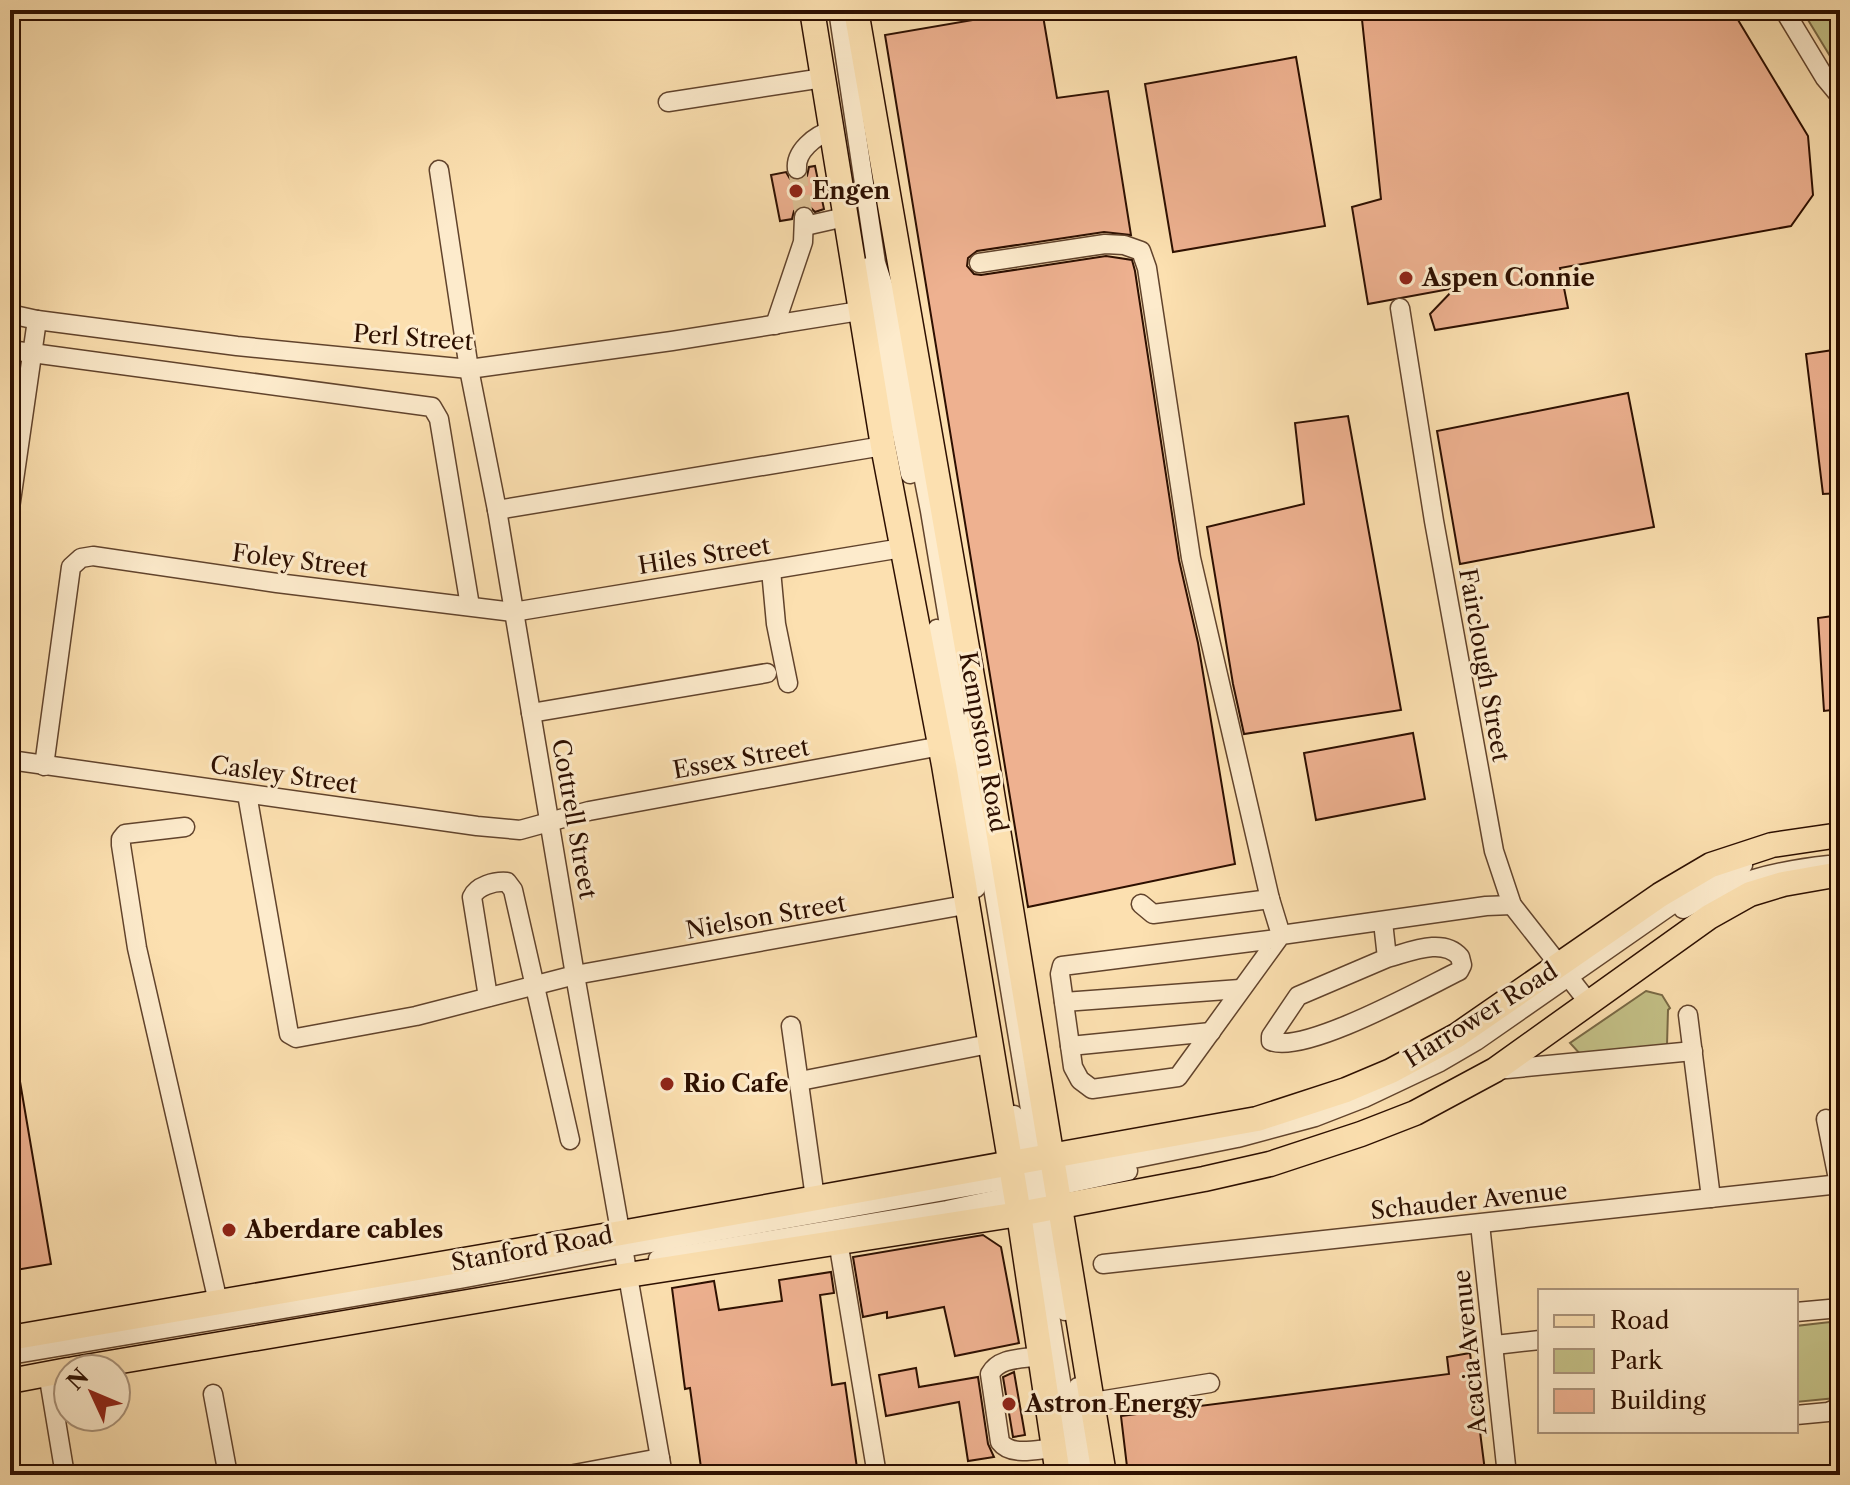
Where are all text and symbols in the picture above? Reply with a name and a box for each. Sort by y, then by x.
place label: Engen [812,176,891,205]
marker: Engen [787,182,805,200]
place label: Aspen Connie [1421,263,1595,292]
marker: Aspen Connie [1397,269,1415,287]
street label: Perl Street [352,319,475,356]
street label: Hiles Street [636,531,773,580]
street label: Foley Street [231,538,370,583]
street label: Fairclough Street [1453,566,1516,764]
street label: Kempston Road [953,649,1014,835]
street label: Essex Street [670,732,812,785]
street label: Cottrell Street [546,737,603,902]
street label: Casley Street [208,750,360,799]
street label: Nielson Street [684,888,849,945]
street label: Harrower Road [1399,956,1563,1073]
place label: Rio Cafe [683,1069,789,1098]
marker: Rio Cafe [658,1075,676,1093]
street label: Schauder Avenue [1369,1176,1569,1225]
place label: Aberdare cables [244,1215,443,1244]
street label: Stanford Road [449,1220,615,1277]
marker: Aberdare cables [220,1221,238,1239]
street label: Acacia Avenue [1446,1268,1493,1437]
legend [1538,1289,1798,1433]
text: Road [1610,1306,1670,1335]
text: Park [1610,1346,1663,1375]
north arrow [52,1353,132,1433]
text: N [62,1363,94,1396]
text: Building [1610,1386,1706,1415]
place label: Astron Energy [1024,1389,1203,1418]
marker: Astron Energy [1000,1395,1018,1413]

